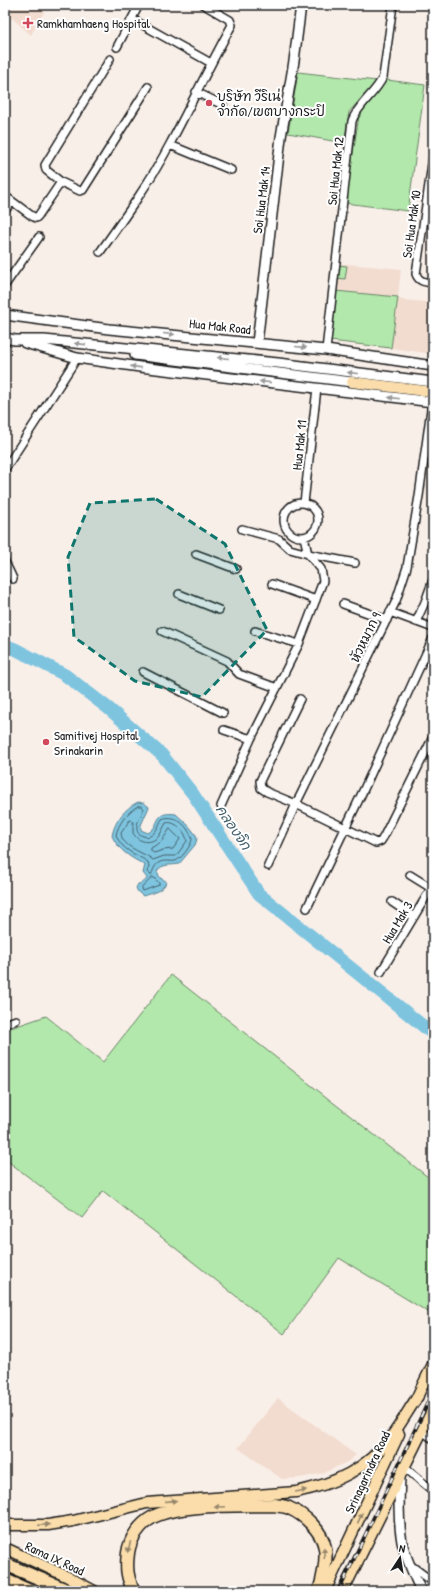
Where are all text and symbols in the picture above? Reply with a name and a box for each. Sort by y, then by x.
place label: Ramkhamhaeng Hospital [37,14,150,32]
marker: Ramkhamhaeng Hospital [22,17,34,29]
place label: บริษัท วีริเน่ จำกัด/เขตบางกระปิ [217,87,325,120]
marker: บริษัท วีริเน่ จำกัด/เขตบางกระปิ [204,98,214,108]
street label: Soi Hua Mak 12 [322,136,348,206]
street label: Soi Hua Mak 14 [248,165,274,234]
street label: Soi Hua Mak 10 [397,189,425,259]
street label: Hua Mak Road [188,314,252,338]
one-way arrow [163,331,175,338]
one-way arrow [74,341,86,348]
one-way arrow [295,344,307,351]
one-way arrow [217,355,229,362]
one-way arrow [130,363,142,370]
one-way arrow [347,369,359,376]
one-way arrow [259,379,271,385]
one-way arrow [388,395,400,401]
street label: Hua Mak 11 [287,419,311,471]
street label: หัวหมาก 9 [345,609,385,665]
place label: Samitivej Hospital Srinakarin [54,726,139,759]
marker: Samitivej Hospital Srinakarin [41,737,51,747]
water label: คลองจิก [212,801,257,854]
street label: Hua Mak 3 [377,897,417,947]
street label: Srinagarindra Road [340,1428,394,1516]
one-way arrow [295,1488,307,1494]
one-way arrow [165,1497,177,1504]
one-way arrow [213,1504,226,1510]
one-way arrow [357,1512,363,1524]
one-way arrow [38,1522,50,1529]
street label: Rama IX Road [23,1537,87,1579]
north arrow [380,1538,420,1578]
one-way arrow [126,1541,132,1554]
text: N [398,1541,407,1556]
one-way arrow [321,1546,327,1559]

